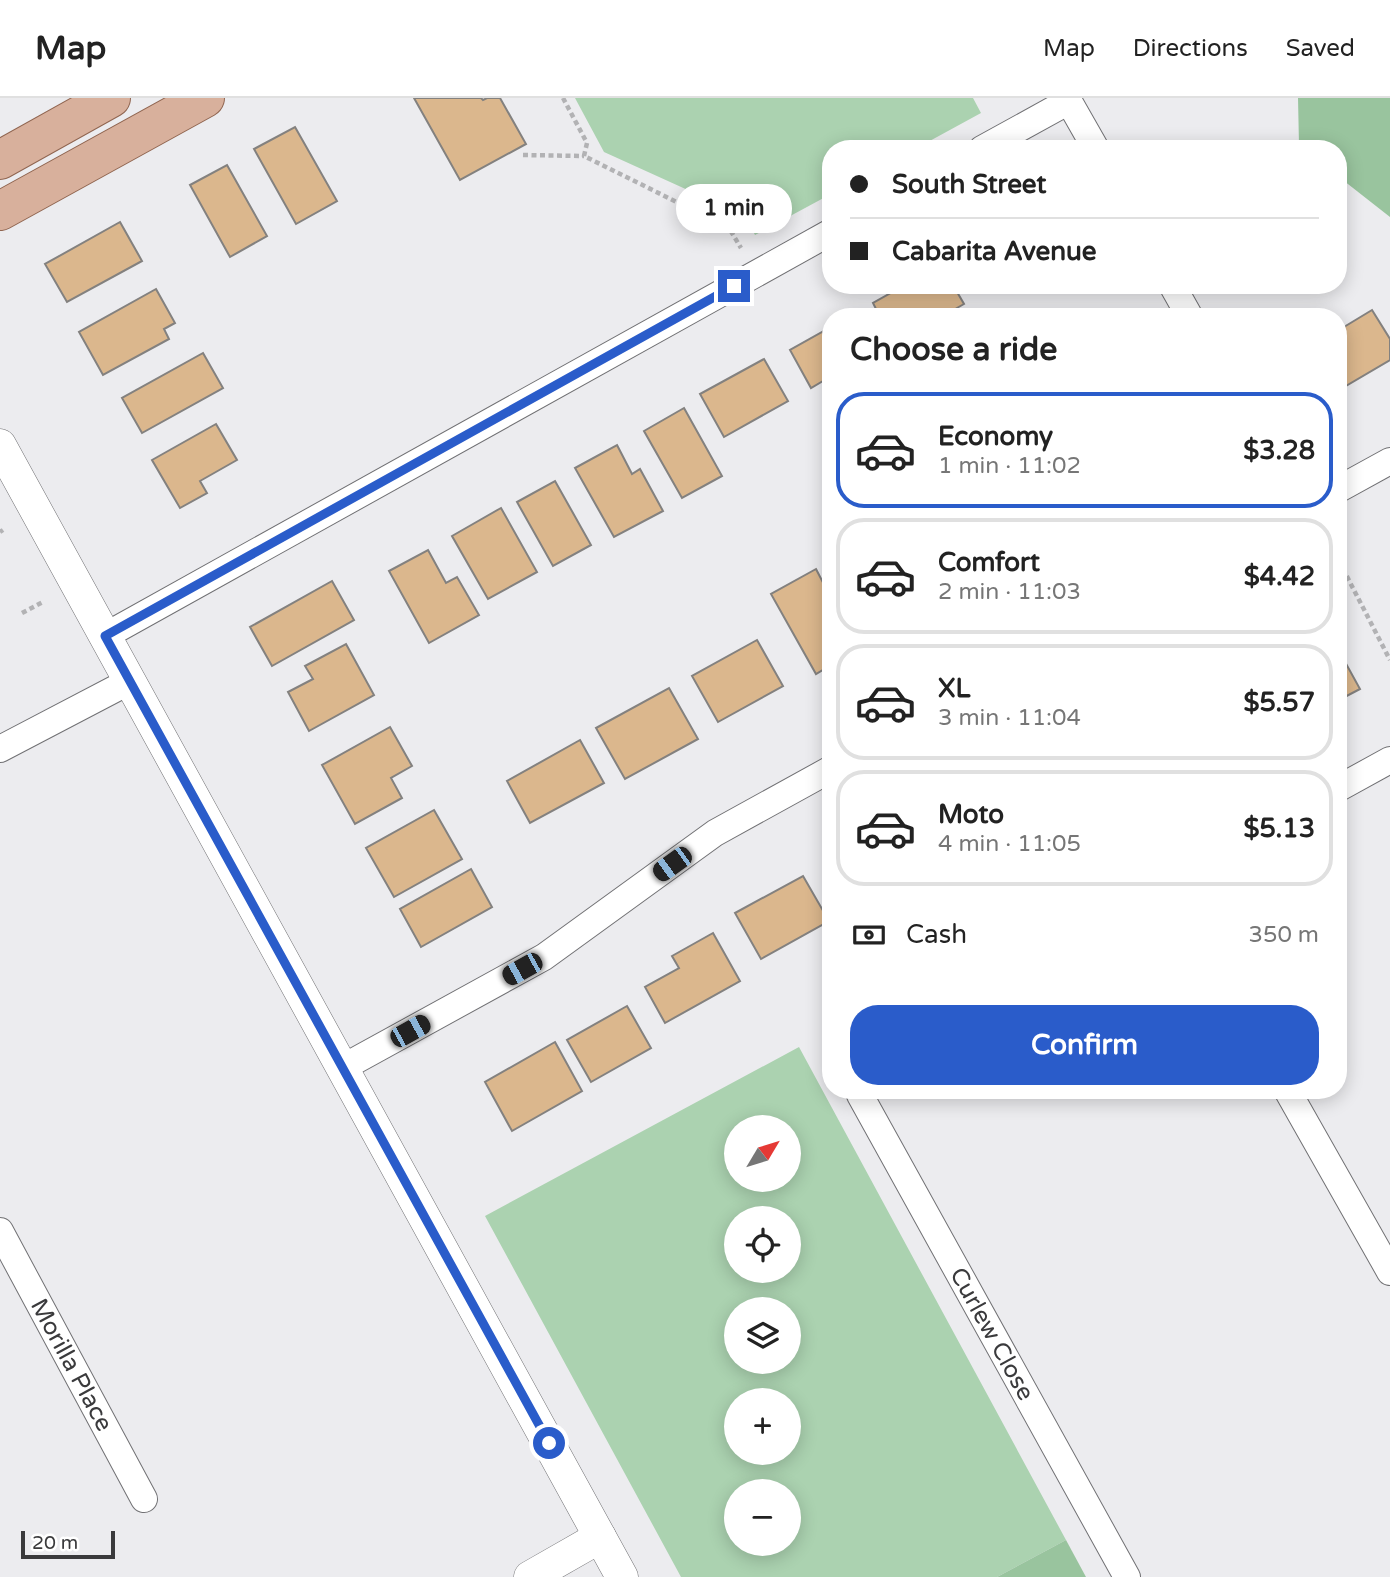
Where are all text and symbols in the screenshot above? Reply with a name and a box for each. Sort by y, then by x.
text: Map [35,29,106,68]
text: Map [1043,34,1095,63]
text: Directions [1133,34,1248,63]
text: Saved [1286,34,1355,63]
text: South Street [892,169,1047,200]
callout: 1 min [676,184,792,234]
text: 1 min [703,194,765,222]
text: Cabarita Avenue [892,236,1097,267]
route end [718,270,750,302]
text: Choose a ride [850,331,1057,369]
icon: car [854,419,917,482]
text: Economy [938,421,1053,452]
text: $3.28 [1243,435,1315,466]
text: 1 min · 11:02 [938,452,1081,480]
icon: car [854,545,917,608]
text: Comfort [938,547,1040,578]
text: $4.42 [1244,561,1315,592]
text: 2 min · 11:03 [938,578,1081,606]
icon: car [854,671,917,734]
text: XL [938,673,970,704]
text: $5.57 [1243,687,1315,718]
text: 3 min · 11:04 [938,704,1081,732]
icon: car [854,797,917,860]
text: Moto [938,799,1004,830]
text: $5.13 [1243,813,1315,844]
text: 4 min · 11:05 [938,830,1081,858]
car [649,843,696,885]
icon: cash [850,916,888,954]
text: Cash [906,919,967,950]
text: 350 m [1249,921,1319,949]
car [499,950,546,988]
button: Confirm [850,1005,1319,1085]
car [387,1012,434,1050]
north arrow [724,1115,802,1192]
map controls [724,1115,801,1556]
button: locate [724,1206,801,1283]
street label: Curlew Close [944,1262,1041,1405]
street label: Morilla Place [25,1294,119,1436]
button: layers [724,1297,801,1374]
button: + [724,1388,801,1465]
route start [533,1427,565,1459]
button: − [724,1479,801,1556]
scale bar [21,1528,116,1560]
text: 20 m [32,1532,78,1554]

